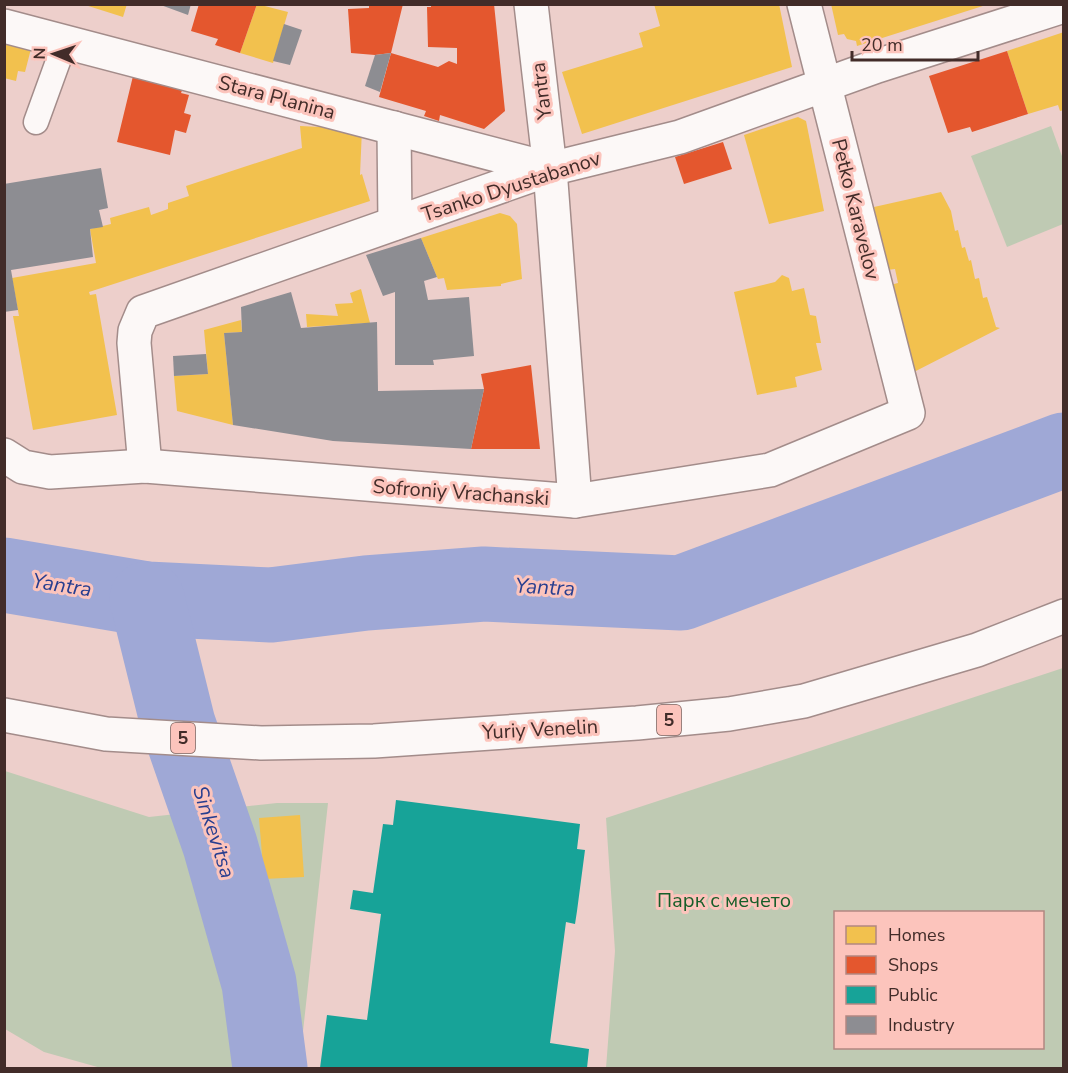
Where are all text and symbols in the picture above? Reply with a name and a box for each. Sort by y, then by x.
north arrow [24,24,84,84]
scale bar [852,24,978,62]
text: 20 m [861,33,903,57]
text: N [29,47,51,60]
street label: Yantra [525,61,558,122]
street label: Stara Planina [216,69,338,126]
street label: Petko Karavelov [825,136,886,283]
street label: Tsanko Dyustabanov [418,145,605,228]
street label: Sofroniy Vrachanski [372,473,550,512]
water label: Yantra [30,566,94,604]
water label: Yantra [514,571,576,603]
road number: 5 [657,705,681,735]
street label: Yuriy Venelin [480,713,599,746]
road number: 5 [171,723,195,753]
water label: Sinkevitsa [186,782,242,882]
park label: Парк с мечето [657,887,791,914]
legend [834,911,1044,1049]
text: Homes [888,923,945,947]
text: Shops [888,953,938,977]
text: Public [888,983,938,1007]
text: Industry [888,1013,955,1037]

